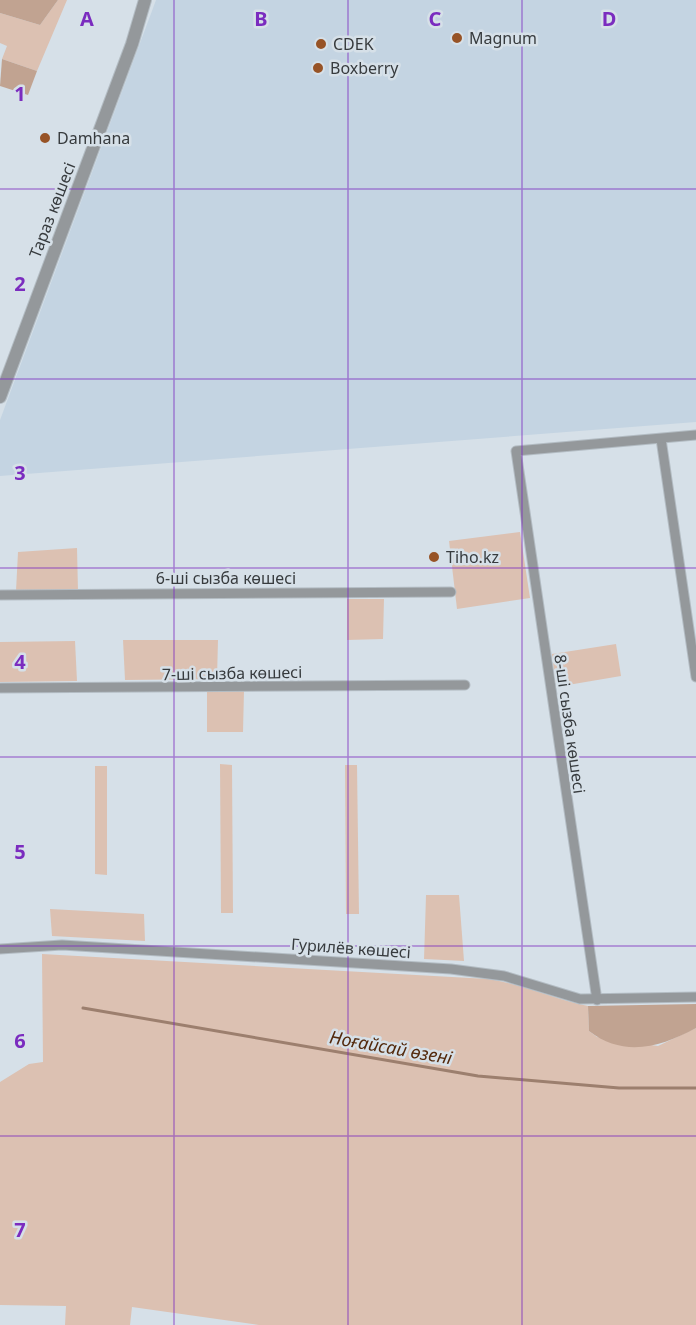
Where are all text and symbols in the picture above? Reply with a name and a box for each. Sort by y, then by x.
text: A [80,5,94,32]
text: B [254,5,268,32]
text: C [429,5,442,32]
text: D [602,5,616,32]
place label: Magnum [469,27,537,49]
marker: Magnum [450,31,464,45]
place label: CDEK [333,33,374,55]
marker: CDEK [314,37,328,51]
place label: Boxberry [330,57,399,79]
marker: Boxberry [311,61,325,75]
text: 1 [14,80,26,107]
place label: Damhana [57,127,130,149]
marker: Damhana [38,131,52,145]
street label: Тараз көшесі [24,159,80,261]
text: 2 [14,270,26,297]
text: 3 [14,459,26,486]
place label: Tiho.kz [446,546,499,568]
marker: Tiho.kz [427,550,441,564]
street label: 6-ші сызба көшесі [156,567,296,589]
text: 4 [14,648,26,675]
street label: 8-ші сызба көшесі [549,653,591,795]
street label: 7-ші сызба көшесі [162,661,302,685]
text: 5 [14,838,26,865]
street label: Гурилёв көшесі [290,933,412,963]
water label: Ноғайсай өзені [328,1024,455,1070]
text: 6 [14,1027,26,1054]
text: 7 [14,1216,26,1243]

